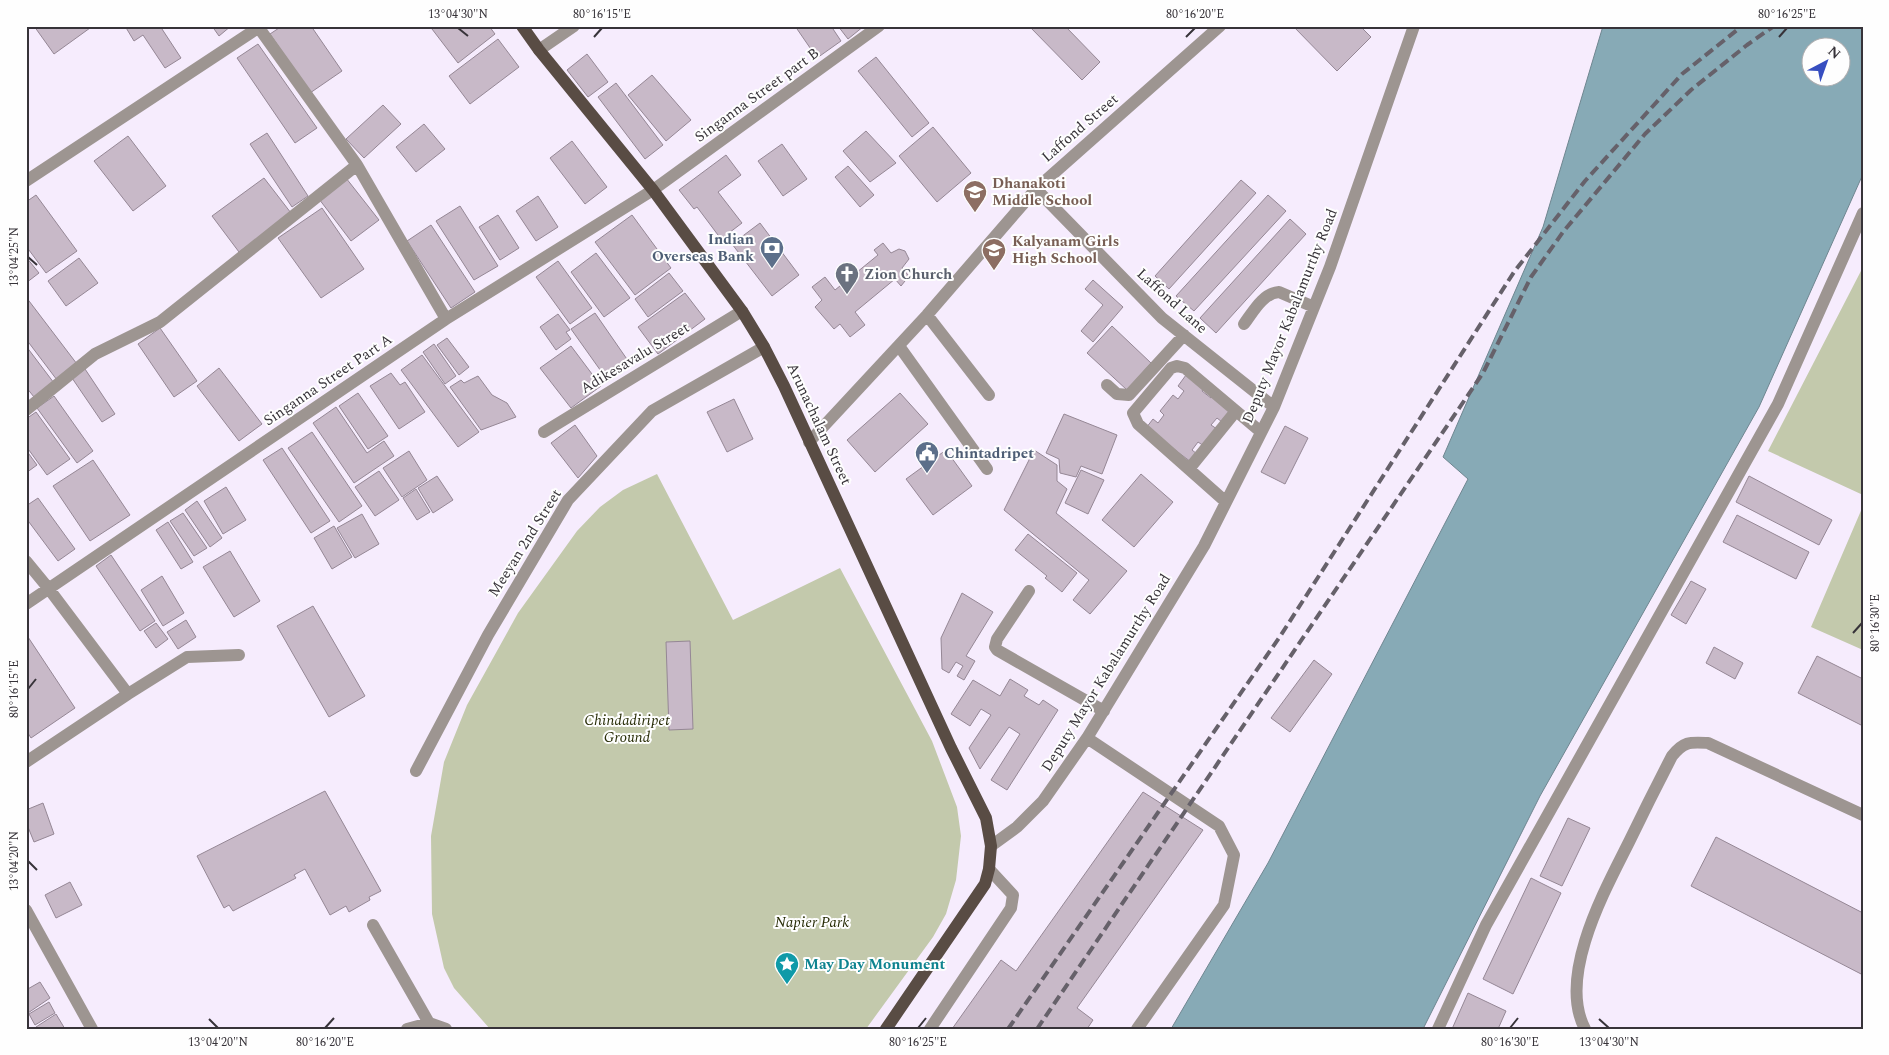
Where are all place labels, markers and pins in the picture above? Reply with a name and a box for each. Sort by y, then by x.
place label: Dhanakoti Middle School [992,172,1092,212]
school or university icon: Dhanakoti Middle School [962,179,988,213]
place label: Indian Overseas Bank [652,228,754,268]
place label: Kalyanam Girls High School [1012,230,1119,270]
bank icon: Indian Overseas Bank [759,235,785,269]
school or university icon: Kalyanam Girls High School [981,237,1007,271]
church icon: Zion Church [834,261,860,295]
place label: Zion Church [864,263,952,286]
public building icon: Chintadripet [914,440,940,474]
place label: Chintadripet [944,442,1034,465]
place icon: May Day Monument [774,951,800,985]
place label: May Day Monument [804,953,946,976]

